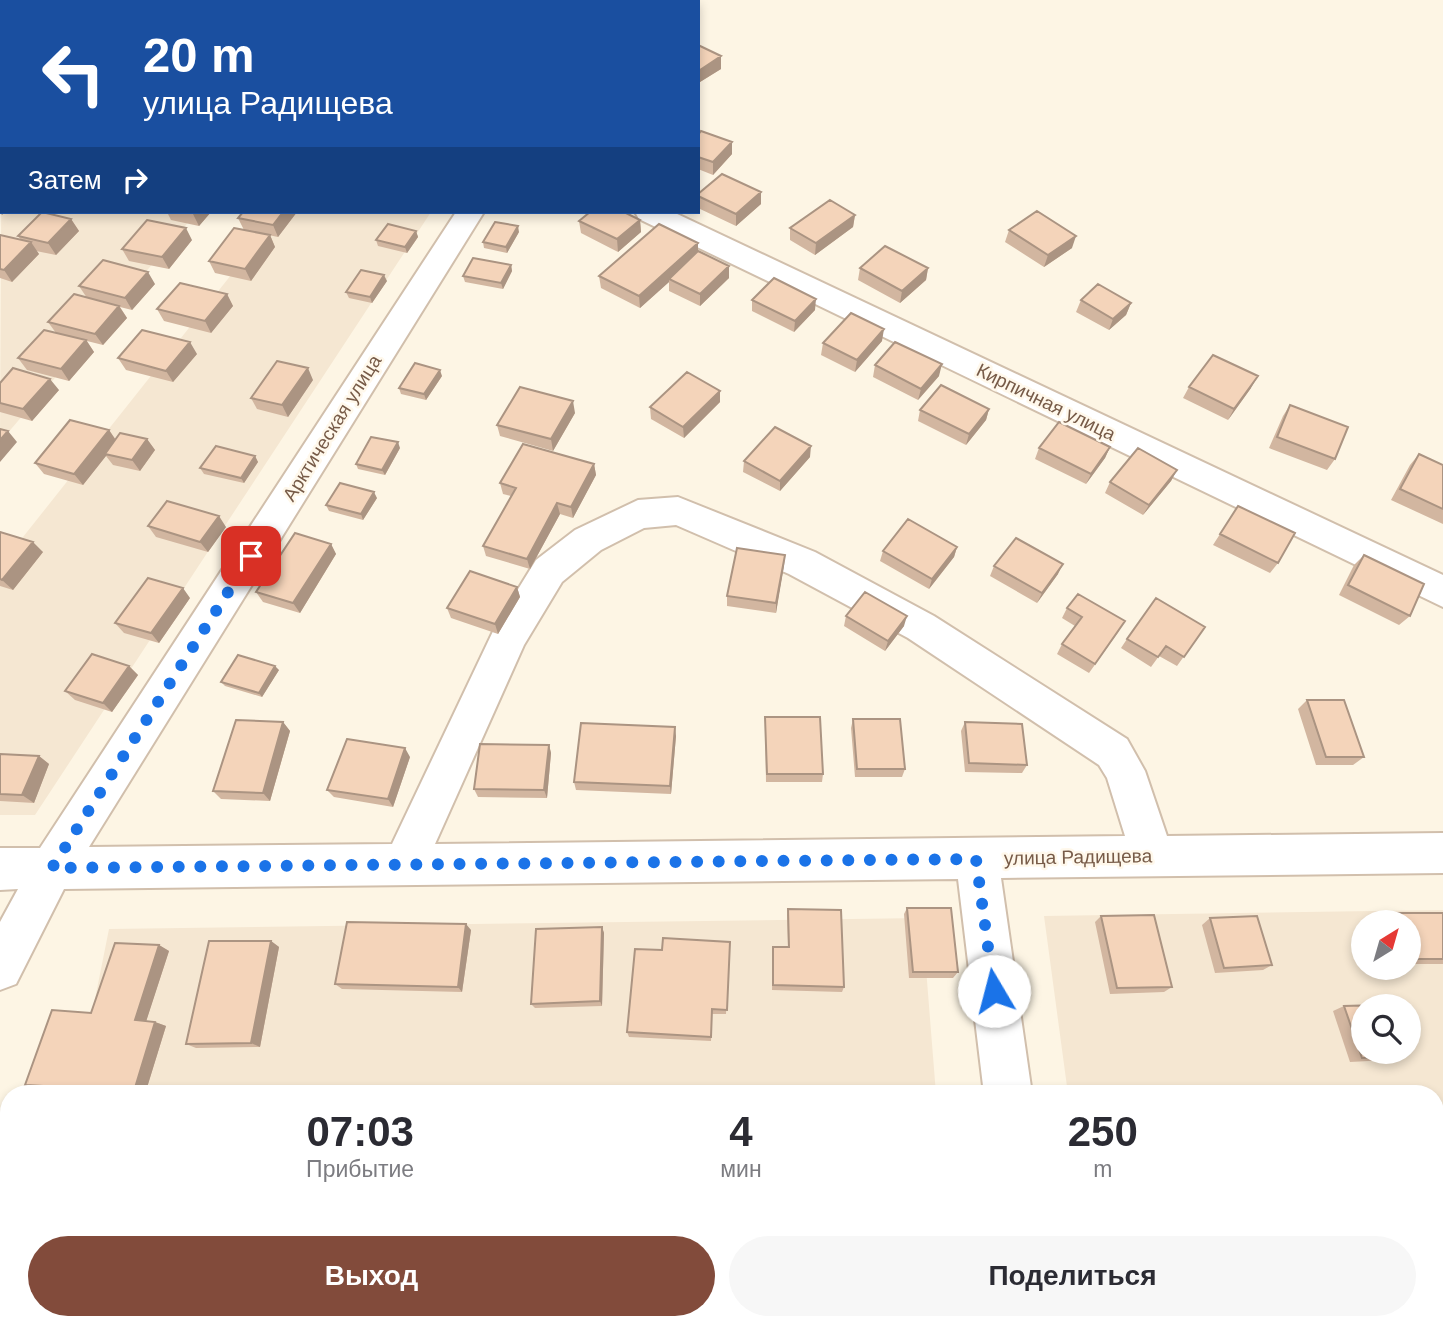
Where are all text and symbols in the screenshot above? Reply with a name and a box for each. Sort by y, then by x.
icon: left [28,28,119,119]
text: 20 m [143,28,255,82]
text: улица Радищева [143,85,393,121]
icon: right [116,161,154,199]
text: Затем [28,165,102,195]
street label: Арктическая улица [279,351,386,505]
street label: Кирпичная улица [973,359,1119,445]
pin [221,526,281,586]
icon: arrive [232,537,270,575]
street label: улица Радищева [1004,845,1153,869]
north arrow [1351,910,1421,980]
map controls [1351,910,1421,1064]
position arrow [957,954,1031,1028]
button: search [1351,994,1421,1064]
text: 07:03 [306,1108,414,1155]
text: 4 [729,1108,753,1155]
text: 250 [1068,1108,1138,1155]
text: Прибытие [306,1156,414,1182]
text: мин [720,1156,762,1182]
text: m [1093,1156,1112,1182]
button: Выход [28,1236,715,1316]
button: Поделиться [729,1236,1416,1316]

